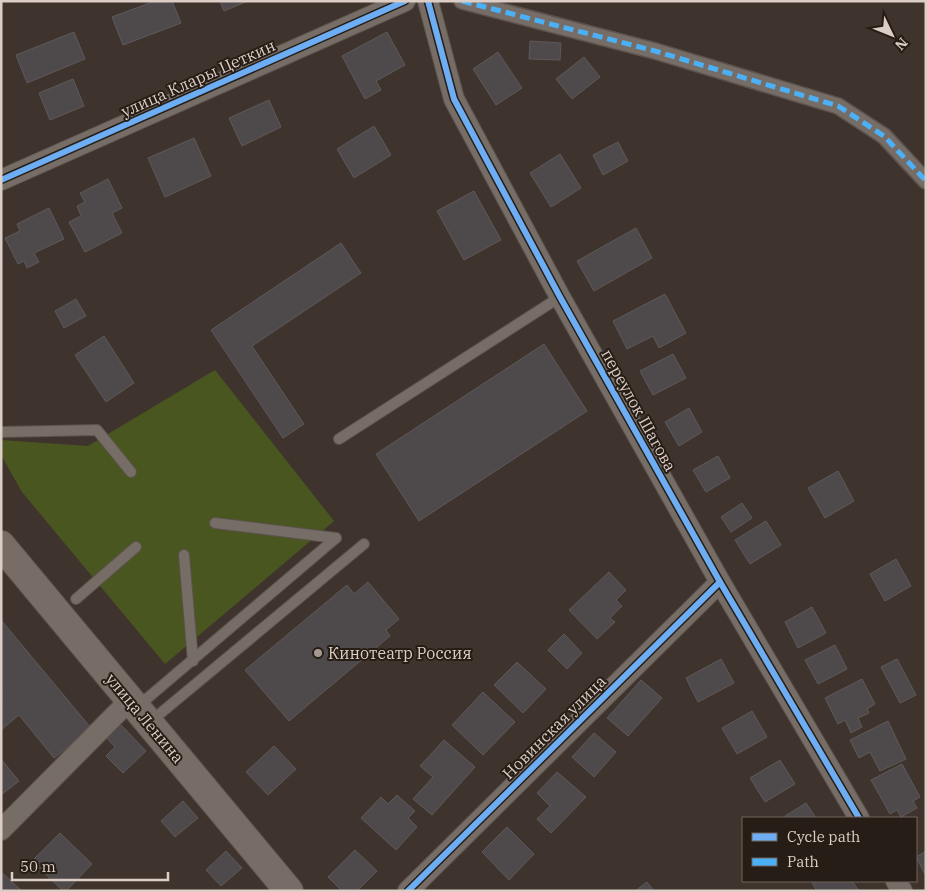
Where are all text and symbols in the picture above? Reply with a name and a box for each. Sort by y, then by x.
north arrow [867,10,917,60]
text: N [891,34,912,54]
street label: улица Клары Цеткин [118,35,278,121]
street label: переулок Шагова [597,345,681,475]
place label: Кинотеатр Россия [328,643,472,663]
marker: Кинотеатр Россия [312,647,324,659]
street label: улица Ленина [102,669,189,767]
street label: Новинская улица [498,671,610,783]
legend [742,817,917,882]
text: Cycle path [787,827,860,846]
scale bar [12,850,169,882]
text: Path [787,852,819,871]
text: 50 m [20,857,56,876]

